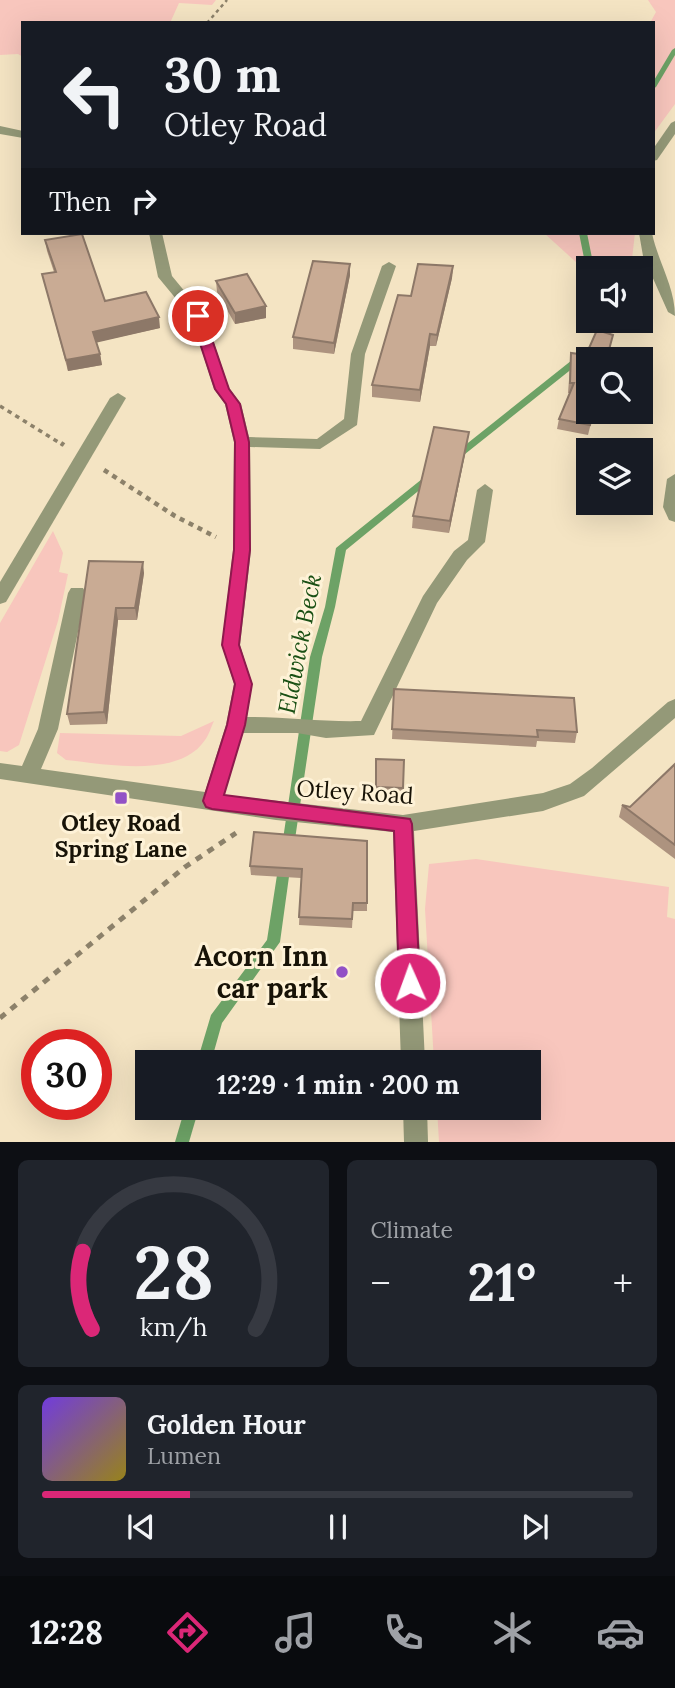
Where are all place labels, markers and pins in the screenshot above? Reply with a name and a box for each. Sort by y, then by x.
pin [168,286,228,346]
marker: Otley Road Spring Lane [113,790,129,806]
place label: Otley Road Spring Lane [55,808,187,863]
place label: Acorn Inn car park [194,938,328,1006]
marker: Acorn Inn car park [334,964,350,980]

